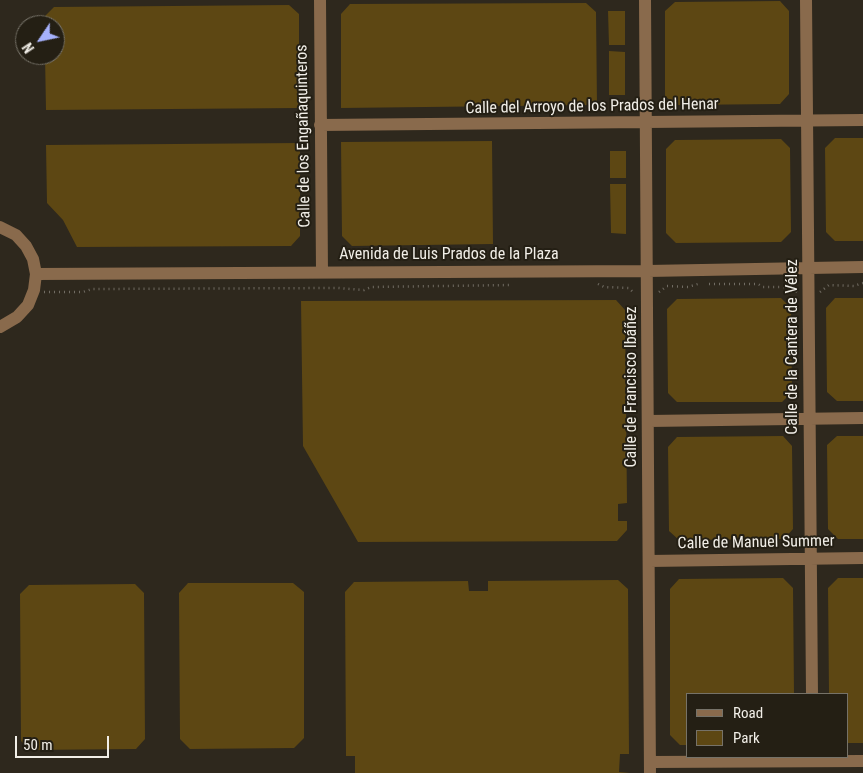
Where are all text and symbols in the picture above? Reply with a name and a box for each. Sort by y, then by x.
north arrow [15,15,65,65]
text: N [19,40,37,56]
street label: Calle de los Engañaquinteros [293,44,315,228]
street label: Calle del Arroyo de los Prados del Henar [465,95,719,119]
street label: Avenida de Luis Prados de la Plaza [339,245,559,265]
street label: Calle de la Cantera de Vélez [783,259,803,435]
street label: Calle de Francisco Ibáñez [622,306,642,468]
street label: Calle de Manuel Summer [677,532,835,554]
legend [686,693,848,758]
text: Road [733,704,763,722]
scale bar [18,726,111,758]
text: Park [733,729,760,747]
text: 50 m [23,736,53,754]

